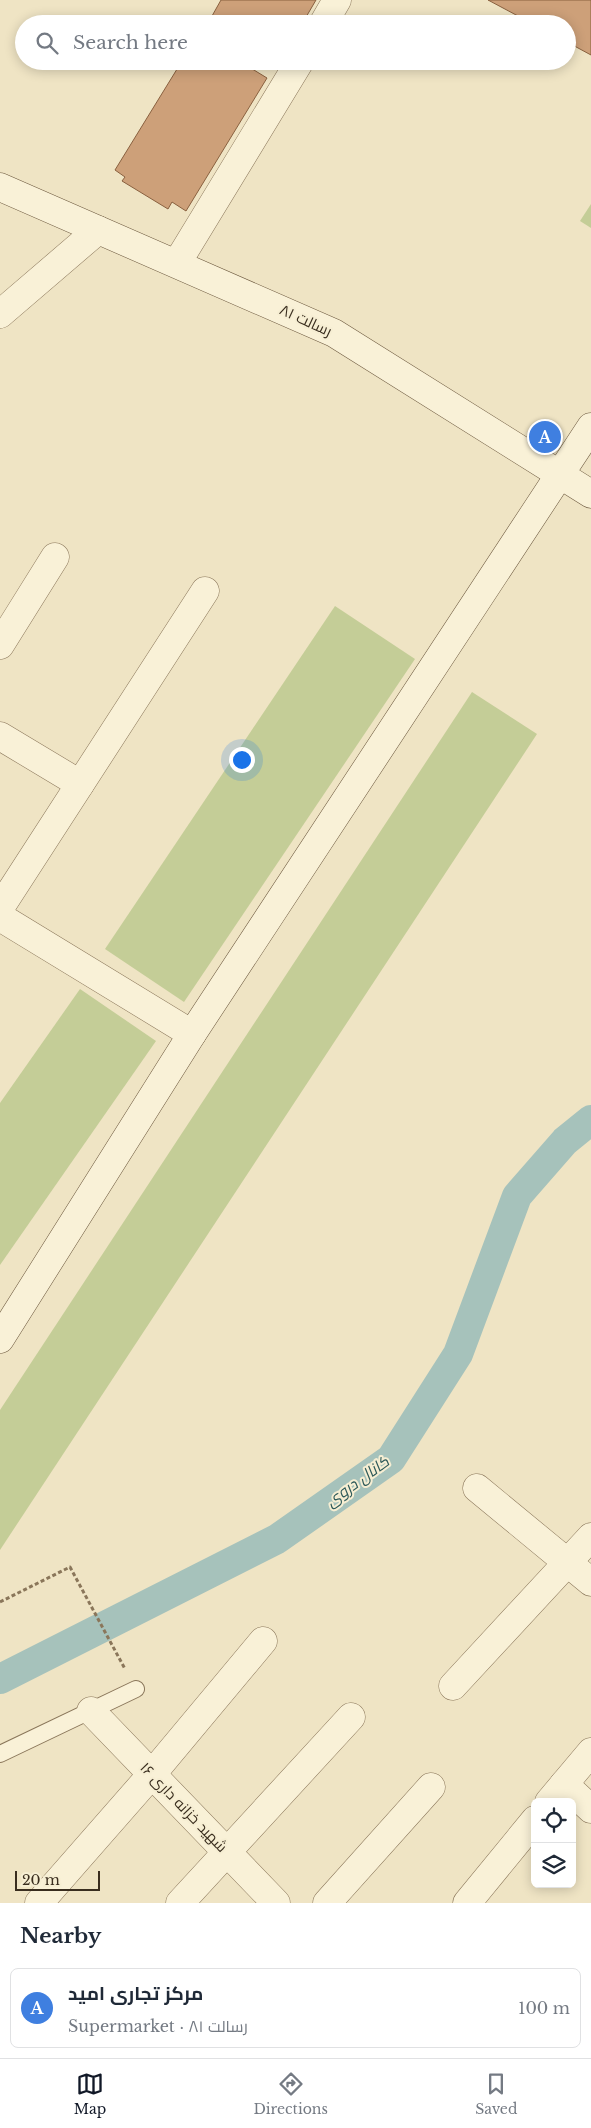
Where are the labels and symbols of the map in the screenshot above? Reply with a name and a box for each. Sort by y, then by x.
street label: رسالت ۸۱ [277,300,335,340]
pin: A [529,418,561,456]
your location [229,747,255,773]
water label: کانال دروی [321,1451,393,1511]
street label: شهید خزانه داری ۱۶ [136,1758,232,1857]
scale bar [15,1868,100,1891]

